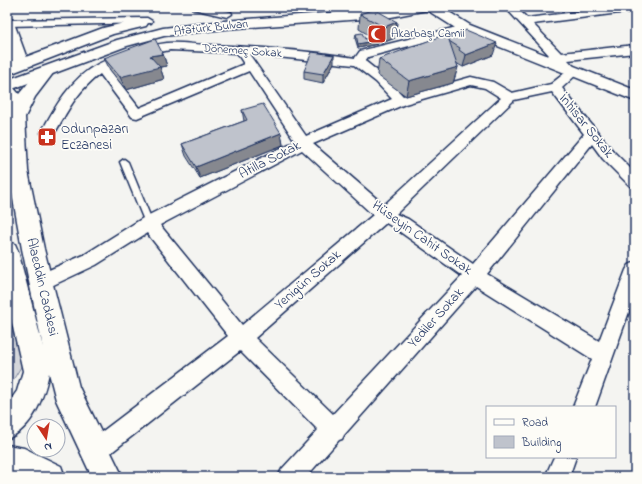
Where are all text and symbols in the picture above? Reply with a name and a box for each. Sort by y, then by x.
street label: Atatürk Bulvarı [173,15,249,41]
mosque icon: Akarbaşı Camii [366,23,388,45]
place label: Akarbaşı Camii [391,25,465,43]
street label: Dönemeç Sokak [201,39,283,63]
street label: İnhisar Sokak [553,89,619,163]
place label: Odunpazarı Eczanesi [61,119,128,156]
pharmacy icon: Odunpazarı Eczanesi [36,126,58,148]
street label: Atilla Sokak [235,135,306,185]
street label: Hüseyin Cahit Sokak [367,195,477,282]
street label: Alaeddin Caddesi [20,236,64,338]
street label: Yenigün Sokak [270,244,347,316]
street label: Yediler Sokak [403,282,470,353]
legend [486,406,616,458]
text: Road [522,414,548,432]
north arrow [26,418,66,458]
text: Building [521,434,561,453]
text: N [43,438,53,455]

